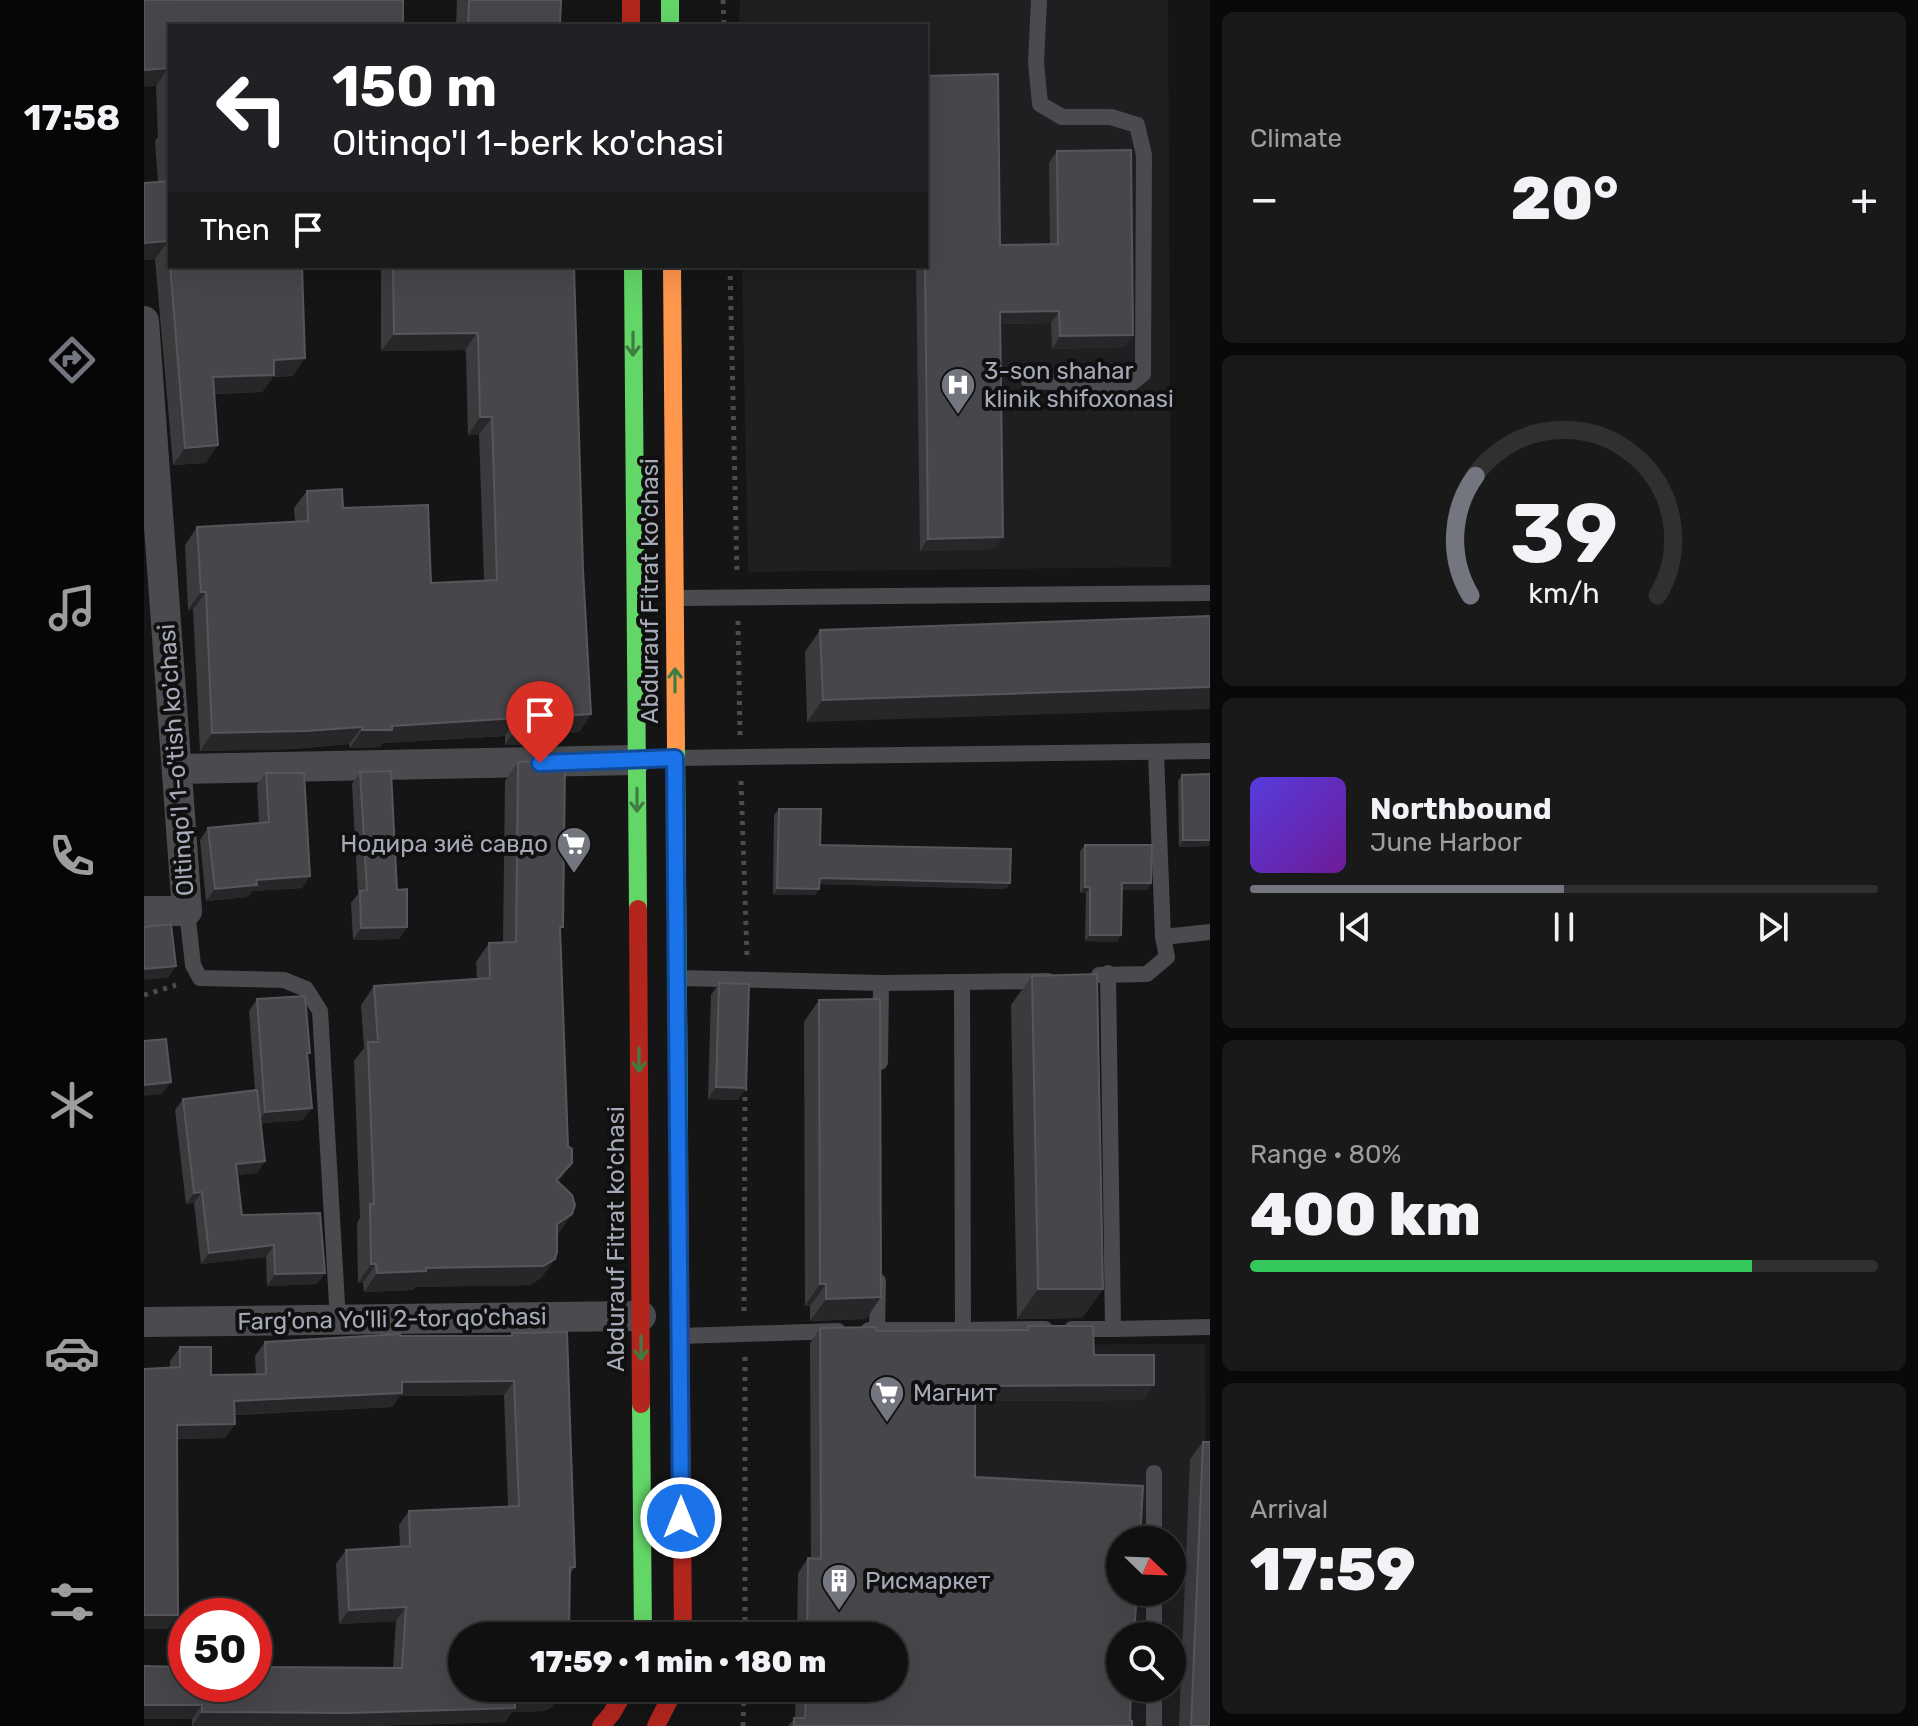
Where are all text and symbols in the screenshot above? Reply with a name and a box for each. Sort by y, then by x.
text: 150 m [332,54,497,120]
icon: left [200,56,304,160]
text: 17:58 [24,96,120,139]
text: Oltinqo'l 1-berk ko'chasi [332,121,724,164]
text: Climate [1250,123,1342,154]
text: 20° [1511,163,1618,234]
text: − [1250,173,1279,225]
text: + [1851,173,1878,225]
icon: arrive [286,208,330,252]
text: Then [200,212,270,248]
one-way arrow [626,330,641,357]
icon: directions [44,332,100,388]
place label: 3-son shahar klinik shifoxonasi [984,357,1174,413]
hospital icon: 3-son shahar klinik shifoxonasi [939,366,977,416]
street label: Abdurauf Fitrat ko'chasi [636,458,664,724]
text: 39 [1510,484,1618,583]
text: km/h [1528,576,1600,610]
icon: music [44,580,100,636]
street label: Oltinqo'l 1-o'tish ko'chasi [153,623,199,897]
one-way arrow [667,667,683,694]
pin [506,681,574,763]
icon: arrive [518,693,562,737]
one-way arrow [629,786,645,813]
text: Northbound [1370,791,1552,827]
supermarket icon: Нодира зиё савдо [555,825,593,875]
text: June Harbor [1370,827,1522,858]
icon: phone [44,828,100,884]
place label: Нодира зиё савдо [340,830,548,858]
icon: previous [1333,905,1377,949]
icon: pause [1542,905,1586,949]
icon: next [1751,905,1795,949]
one-way arrow [631,1046,647,1073]
icon: climate [44,1077,100,1133]
street label: Abdurauf Fitrat ko'chasi [602,1106,630,1372]
text: Range · 80% [1250,1139,1401,1170]
text: 400 km [1250,1179,1481,1250]
street label: Farg'ona Yo'lli 2-tor qo'chasi [237,1302,547,1336]
icon: car [44,1325,100,1381]
one-way arrow [633,1334,649,1361]
supermarket icon: Магнит [868,1374,906,1424]
place label: Магнит [913,1379,997,1407]
position arrow [639,1476,723,1560]
text: Arrival [1250,1494,1328,1525]
north arrow [1106,1526,1186,1606]
map controls [1106,1526,1186,1702]
text: 17:59 [1250,1534,1416,1605]
building icon: Рисмаркет [820,1562,858,1612]
place label: Рисмаркет [865,1567,990,1595]
icon: filters [44,1574,100,1630]
speed limit sign: 50 [168,1598,272,1702]
button: search [1106,1622,1186,1702]
text: 17:59 · 1 min · 180 m [530,1644,826,1680]

